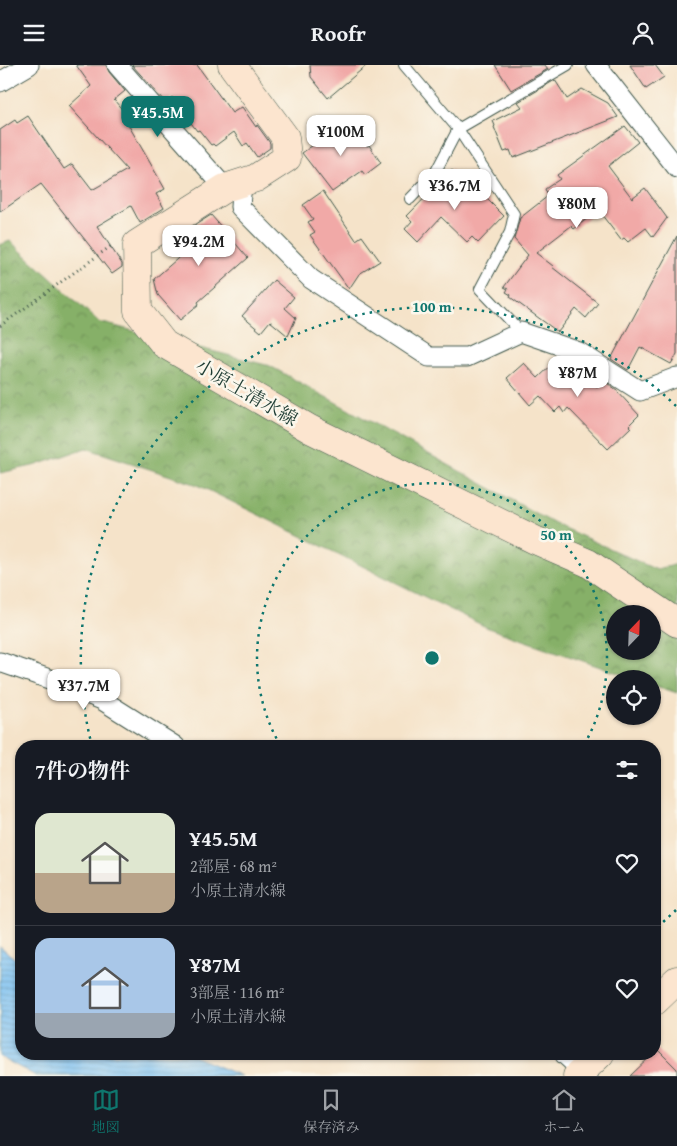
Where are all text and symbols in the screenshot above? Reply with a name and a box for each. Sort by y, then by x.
text: Roofr [311,17,366,49]
icon: menu [20,19,48,47]
icon: person [629,19,657,47]
pin: ¥45.5M [117,95,199,138]
text: ¥45.5M [132,100,184,124]
pin: ¥100M [306,114,376,157]
text: ¥100M [318,119,364,143]
pin: ¥36.7M [414,169,496,211]
text: ¥36.7M [429,173,481,197]
pin: ¥80M [547,186,607,229]
text: ¥80M [558,191,596,215]
pin: ¥94.2M [158,225,240,267]
text: ¥94.2M [173,229,225,253]
text: 100 m [412,296,452,317]
street label: 小原土清水線 [191,351,303,433]
pin: ¥87M [548,355,608,398]
text: ¥87M [559,360,597,384]
text: 50 m [540,524,572,545]
north arrow [606,605,661,660]
map controls [606,605,661,725]
centre of rings [423,649,441,667]
pin: ¥37.7M [43,669,125,711]
button: locate [606,670,661,725]
text: ¥37.7M [58,673,110,697]
text: 7件の物件 [35,755,130,786]
icon: filters [613,756,641,784]
text: ¥45.5M [190,823,258,854]
icon: home [75,833,135,893]
icon: heart [613,849,641,877]
text: 2部屋 · 68 m² [190,854,277,878]
text: 小原土清水線 [190,878,286,902]
text: ¥87M [190,949,241,980]
icon: home [75,958,135,1018]
icon: heart [613,974,641,1002]
text: 3部屋 · 116 m² [190,980,285,1004]
text: 小原土清水線 [190,1004,286,1028]
tab: 地図 [92,1086,120,1137]
tab: 保存済み [303,1086,359,1137]
tab: ホーム [543,1086,585,1137]

